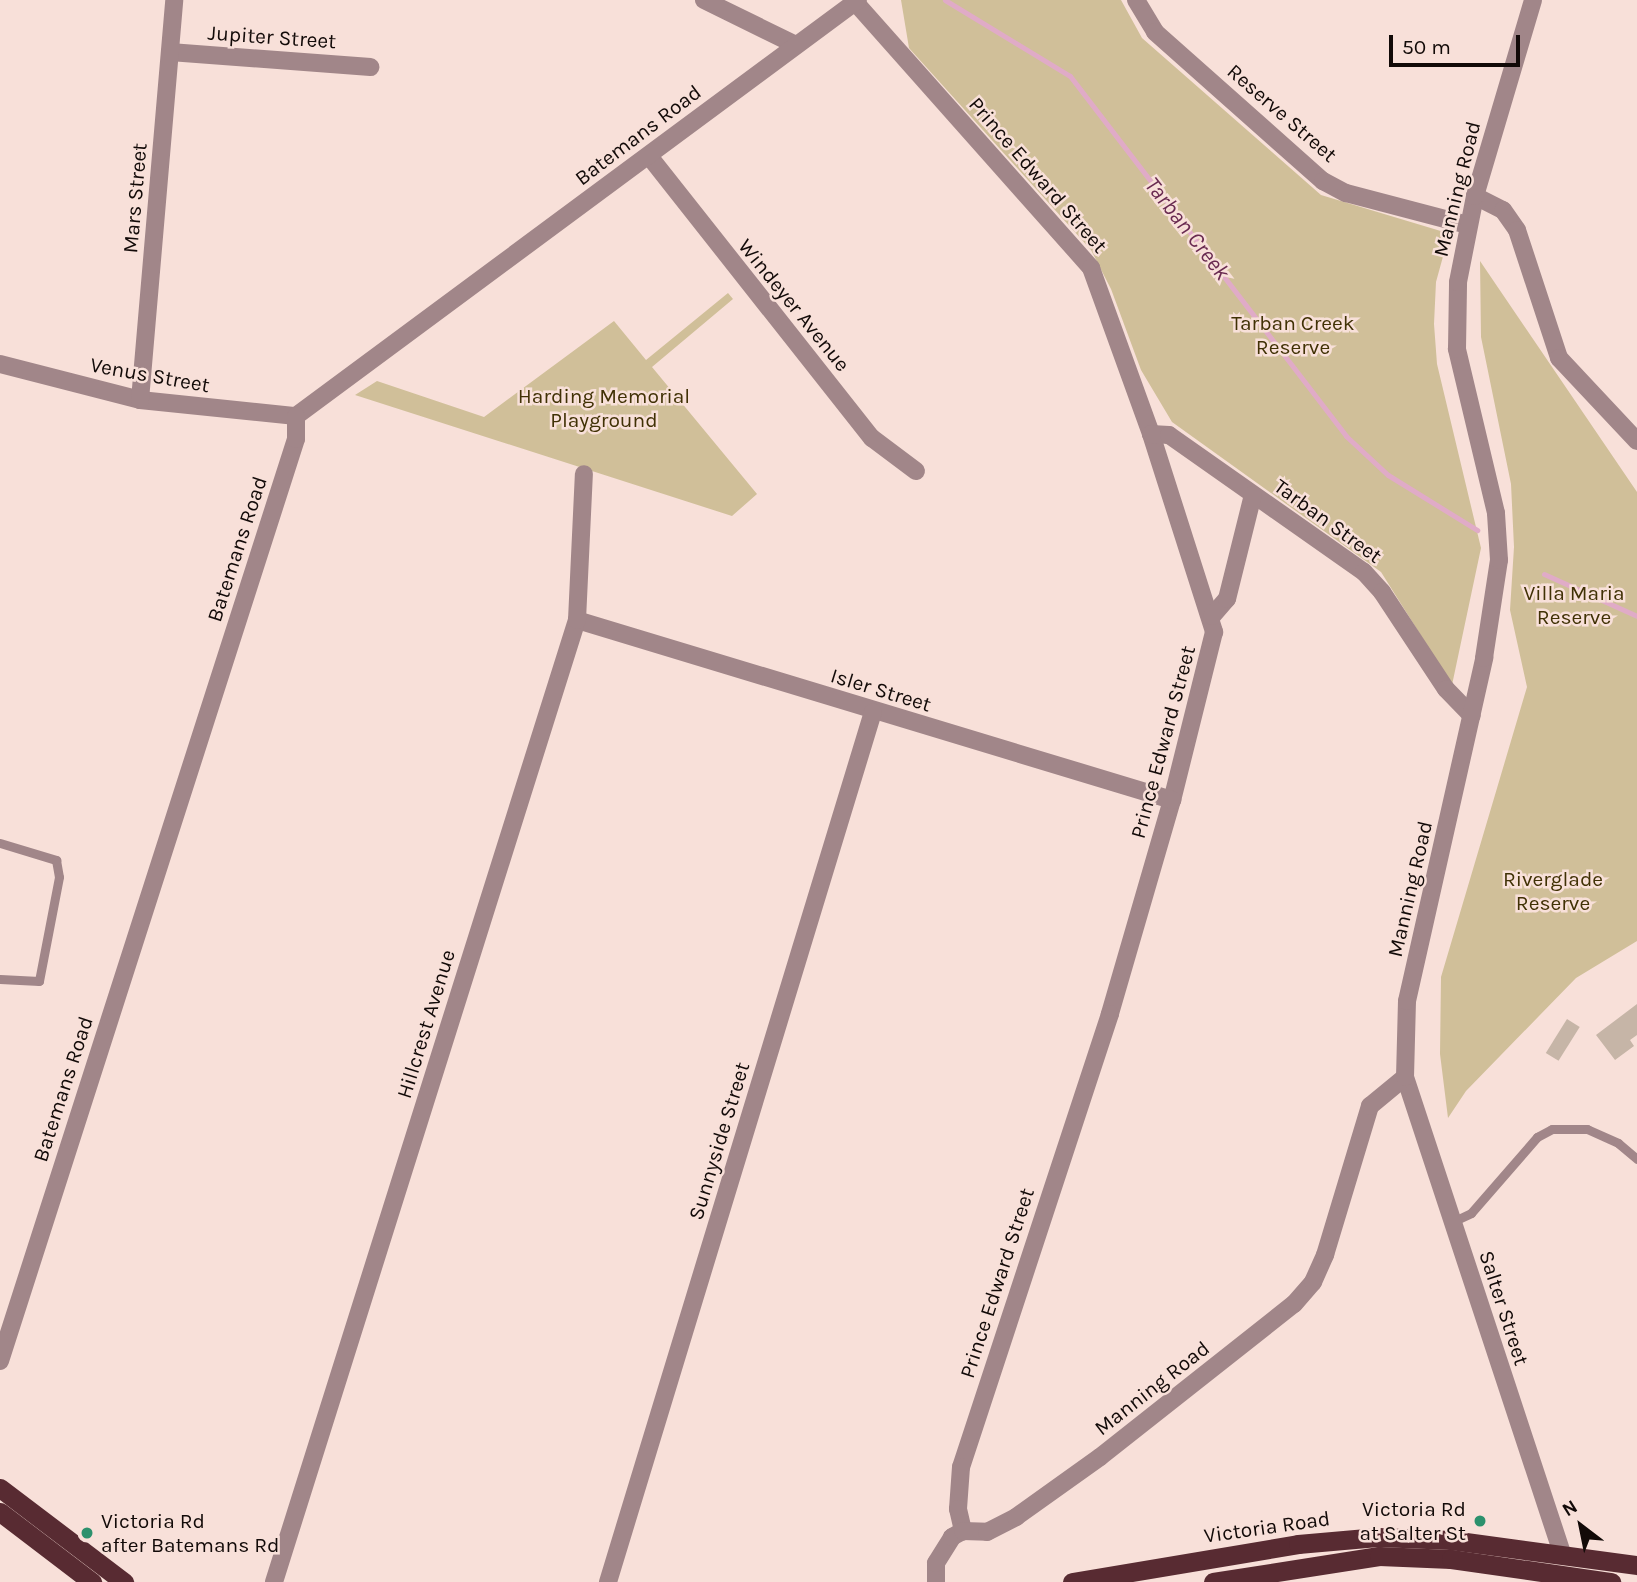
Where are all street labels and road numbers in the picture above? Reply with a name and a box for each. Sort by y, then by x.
street label: Jupiter Street [207,20,337,54]
street label: Reserve Street [1222,59,1342,167]
street label: Batemans Road [570,79,706,191]
street label: Prince Edward Street [963,92,1113,258]
street label: Manning Road [1428,119,1486,259]
street label: Mars Street [118,142,152,254]
street label: Windeyer Avenue [733,234,855,376]
street label: Venus Street [88,352,212,398]
street label: Batemans Road [202,473,272,625]
street label: Tarban Street [1269,473,1387,569]
street label: Prince Edward Street [1125,643,1201,841]
street label: Isler Street [828,663,934,717]
street label: Manning Road [1382,819,1438,959]
street label: Hillcrest Avenue [391,947,461,1101]
street label: Batemans Road [28,1013,98,1165]
street label: Sunnyside Street [683,1059,755,1223]
street label: Prince Edward Street [954,1185,1040,1381]
street label: Salter Street [1474,1248,1534,1368]
street label: Manning Road [1090,1335,1214,1441]
street label: Victoria Road [1202,1506,1332,1548]

